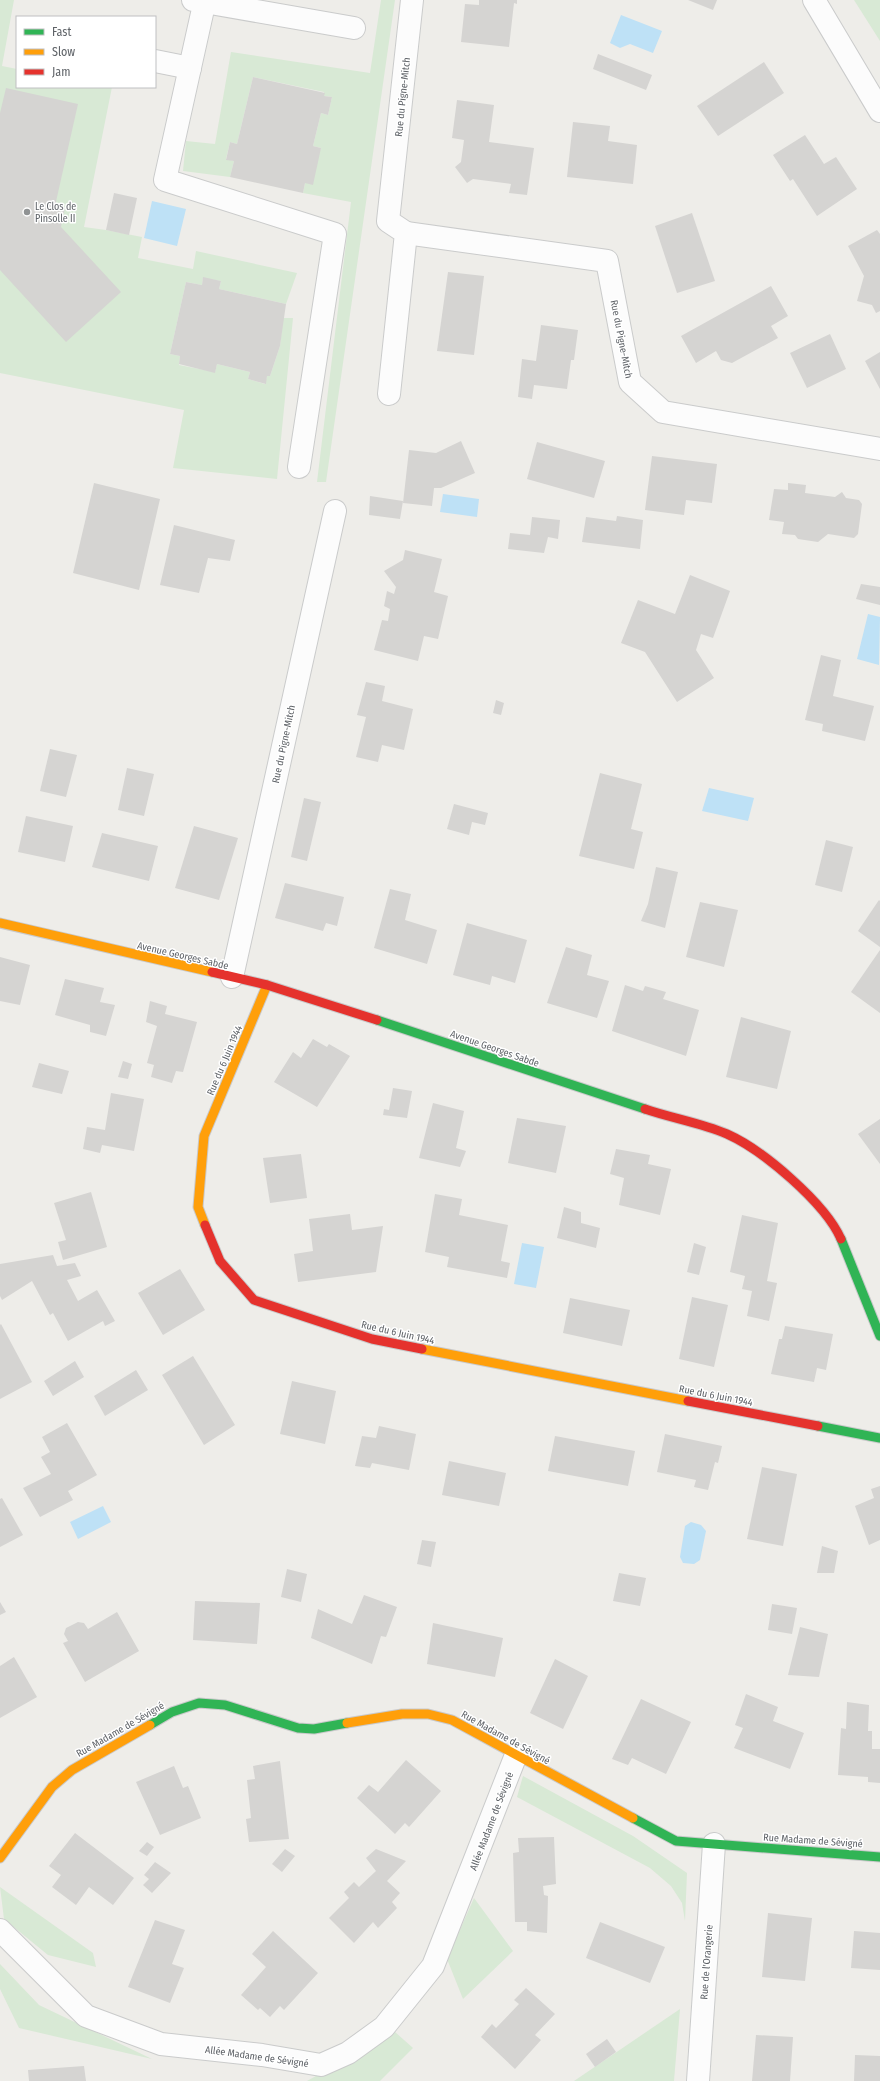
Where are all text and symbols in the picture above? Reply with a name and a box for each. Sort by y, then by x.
legend [16,16,156,88]
text: Fast [52,25,71,39]
text: Slow [52,45,75,59]
street label: Rue du Pigne-Mitch [393,57,413,137]
text: Jam [52,65,70,79]
place label: Le Clos de Pinsolle II [35,201,76,225]
marker: Le Clos de Pinsolle II [22,207,32,217]
street label: Rue du Pigne-Mitch [608,299,634,379]
street label: Rue du Pigne-Mitch [270,704,298,784]
street label: Avenue Georges Sabde [136,940,230,972]
street label: Rue du 6 Juin 1944 [205,1024,245,1097]
street label: Avenue Georges Sabde [449,1028,541,1070]
street label: Rue du 6 Juin 1944 [360,1319,436,1347]
street label: Rue du 6 Juin 1944 [678,1383,754,1409]
street label: Rue Madame de Sévigné [74,1700,167,1760]
street label: Rue Madame de Sévigné [459,1708,552,1767]
street label: Allée Madame de Sévigné [468,1770,516,1872]
street label: Rue Madame de Sévigné [763,1832,863,1850]
street label: Rue de l'Orangerie [698,1924,716,2000]
street label: Allée Madame de Sévigné [204,2044,309,2070]

